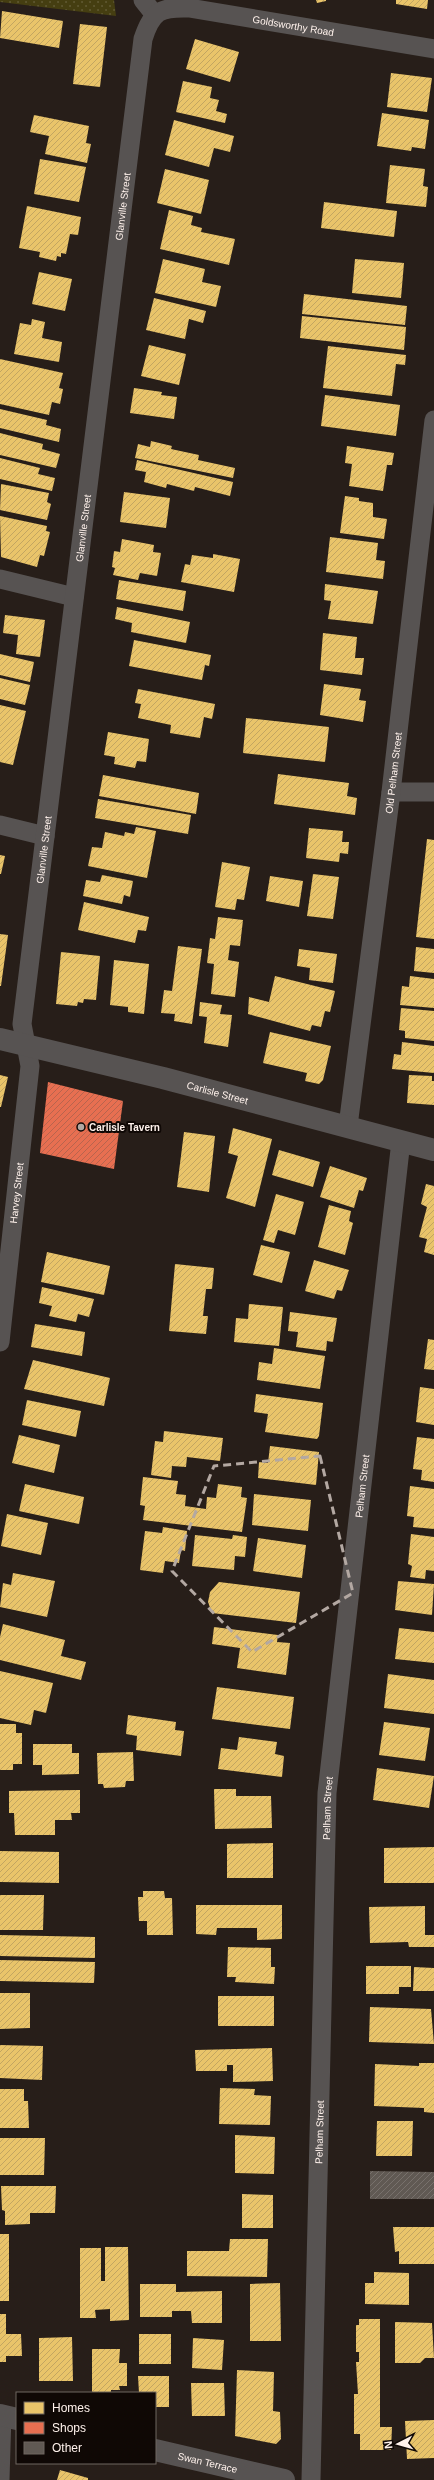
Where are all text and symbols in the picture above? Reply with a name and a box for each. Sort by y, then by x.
street label: Goldsworthy Road [252,13,335,38]
street label: Glanville Street [113,172,132,241]
street label: Glanville Street [73,494,93,562]
street label: Old Pelham Street [383,731,403,814]
street label: Glanville Street [34,815,53,884]
street label: Carlisle Street [186,1079,250,1106]
marker: Carlisle Tavern [76,1122,86,1132]
place label: Carlisle Tavern [89,1122,160,1133]
street label: Harvey Street [7,1162,25,1224]
street label: Pelham Street [353,1454,371,1518]
street label: Pelham Street [320,1776,334,1840]
street label: Pelham Street [313,2100,325,2164]
legend [16,2392,156,2464]
text: Homes [52,2401,90,2415]
text: Shops [52,2421,86,2435]
north arrow [378,2424,418,2464]
text: N [382,2440,394,2450]
text: Other [52,2441,82,2455]
street label: Swan Terrace [177,2450,239,2475]

